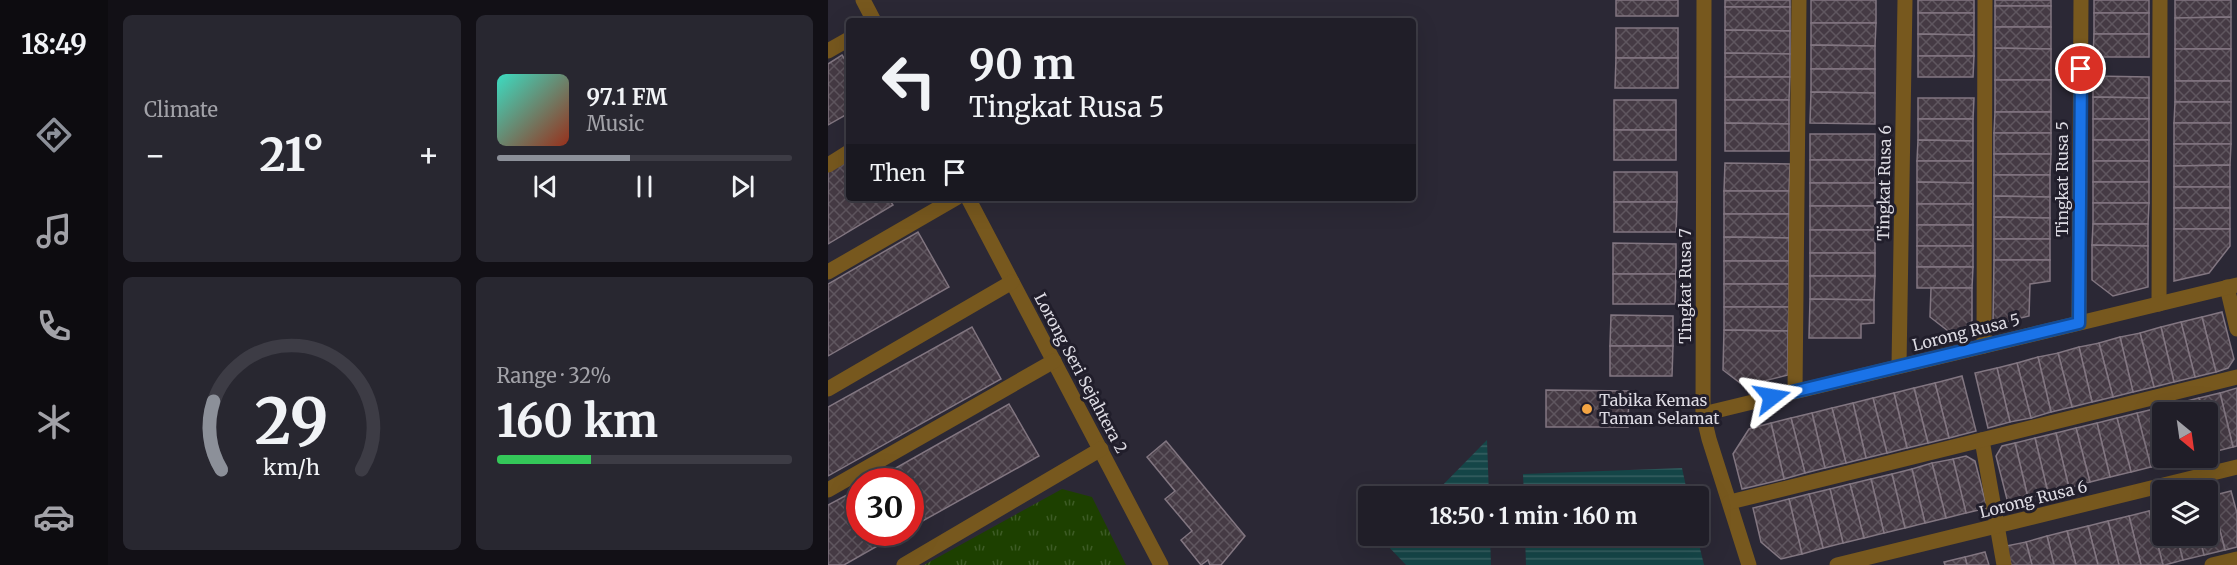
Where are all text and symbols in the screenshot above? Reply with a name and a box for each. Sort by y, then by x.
text: 18:49 [21,27,87,61]
text: 90 m [969,38,1075,90]
icon: left [870,42,948,120]
pin [2055,43,2106,94]
icon: arrive [2064,52,2097,85]
text: 97.1 FM [587,83,667,111]
text: Tingkat Rusa 5 [969,90,1164,124]
text: Climate [144,97,218,122]
text: Music [587,111,644,136]
icon: directions [33,114,75,156]
street label: Tingkat Rusa 5 [2052,121,2072,237]
street label: Tingkat Rusa 6 [1873,125,1895,241]
text: 21° [259,127,324,183]
text: − [144,135,166,176]
text: + [417,135,440,176]
icon: arrive [938,156,971,189]
text: Then [870,159,926,187]
icon: previous [529,170,562,203]
icon: pause [628,170,661,203]
icon: next [726,170,759,203]
icon: music [33,210,75,252]
street label: Tingkat Rusa 7 [1675,228,1695,344]
street label: Lorong Seri Sejahtera 2 [1030,290,1132,456]
icon: phone [33,305,75,347]
street label: Lorong Rusa 5 [1910,309,2022,355]
text: Range · 32% [497,363,611,388]
position arrow [1740,365,1804,429]
text: 29 [255,383,329,461]
place label: Tabika Kemas Taman Selamat [1599,390,1720,428]
text: 160 km [497,393,658,449]
icon: climate [33,401,75,443]
marker: Tabika Kemas Taman Selamat [1580,402,1594,416]
north arrow [2152,402,2218,468]
map controls [2152,402,2218,546]
text: km/h [263,455,320,482]
speed limit sign: 30 [846,468,924,546]
street label: Lorong Rusa 6 [1977,476,2089,522]
button: layers [2152,480,2218,546]
icon: car [33,496,75,538]
text: 18:50 · 1 min · 160 m [1430,502,1637,530]

